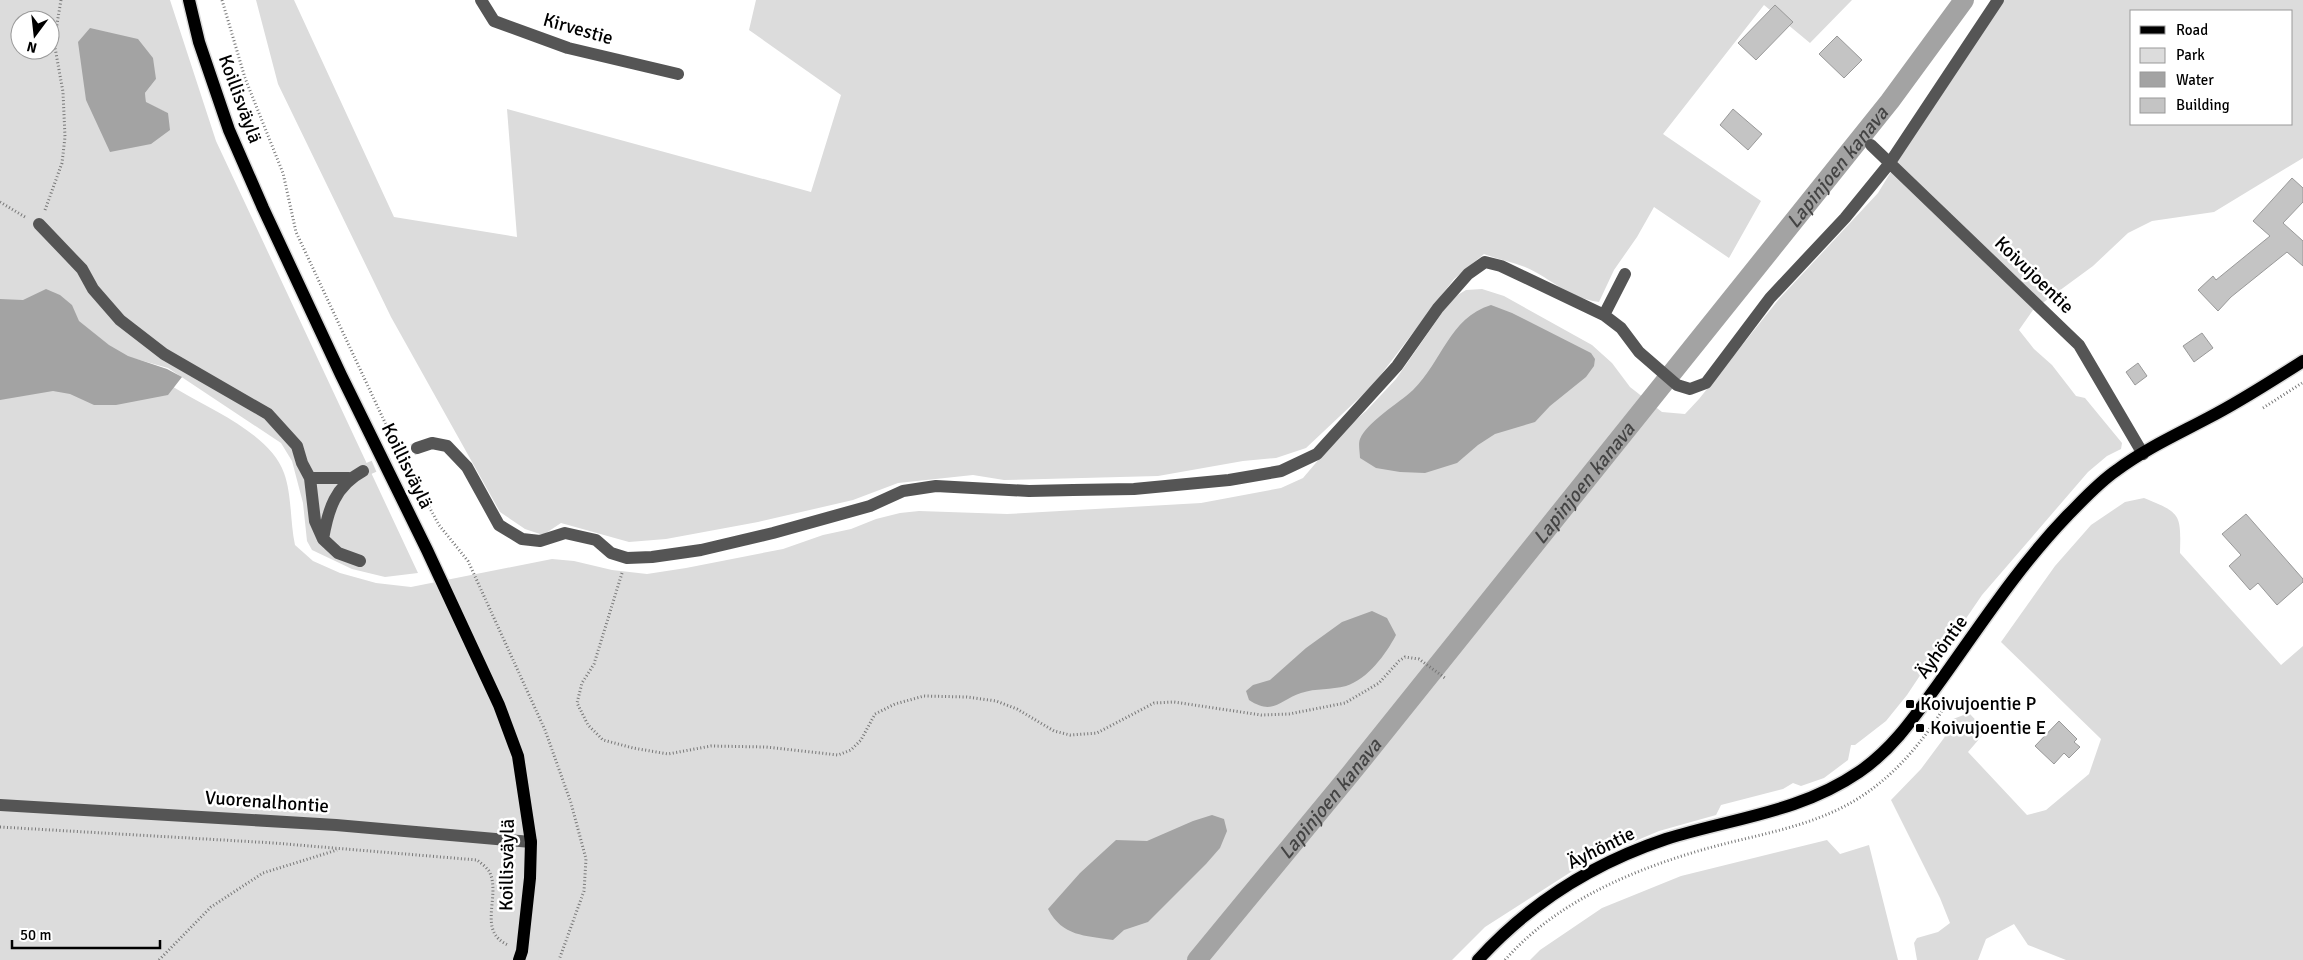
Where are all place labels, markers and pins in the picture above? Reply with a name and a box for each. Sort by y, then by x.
place label: Koivujoentie P [1920,692,2036,716]
marker: Koivujoentie P [1904,698,1916,710]
place label: Koivujoentie E [1930,716,2046,740]
marker: Koivujoentie E [1914,722,1926,734]

